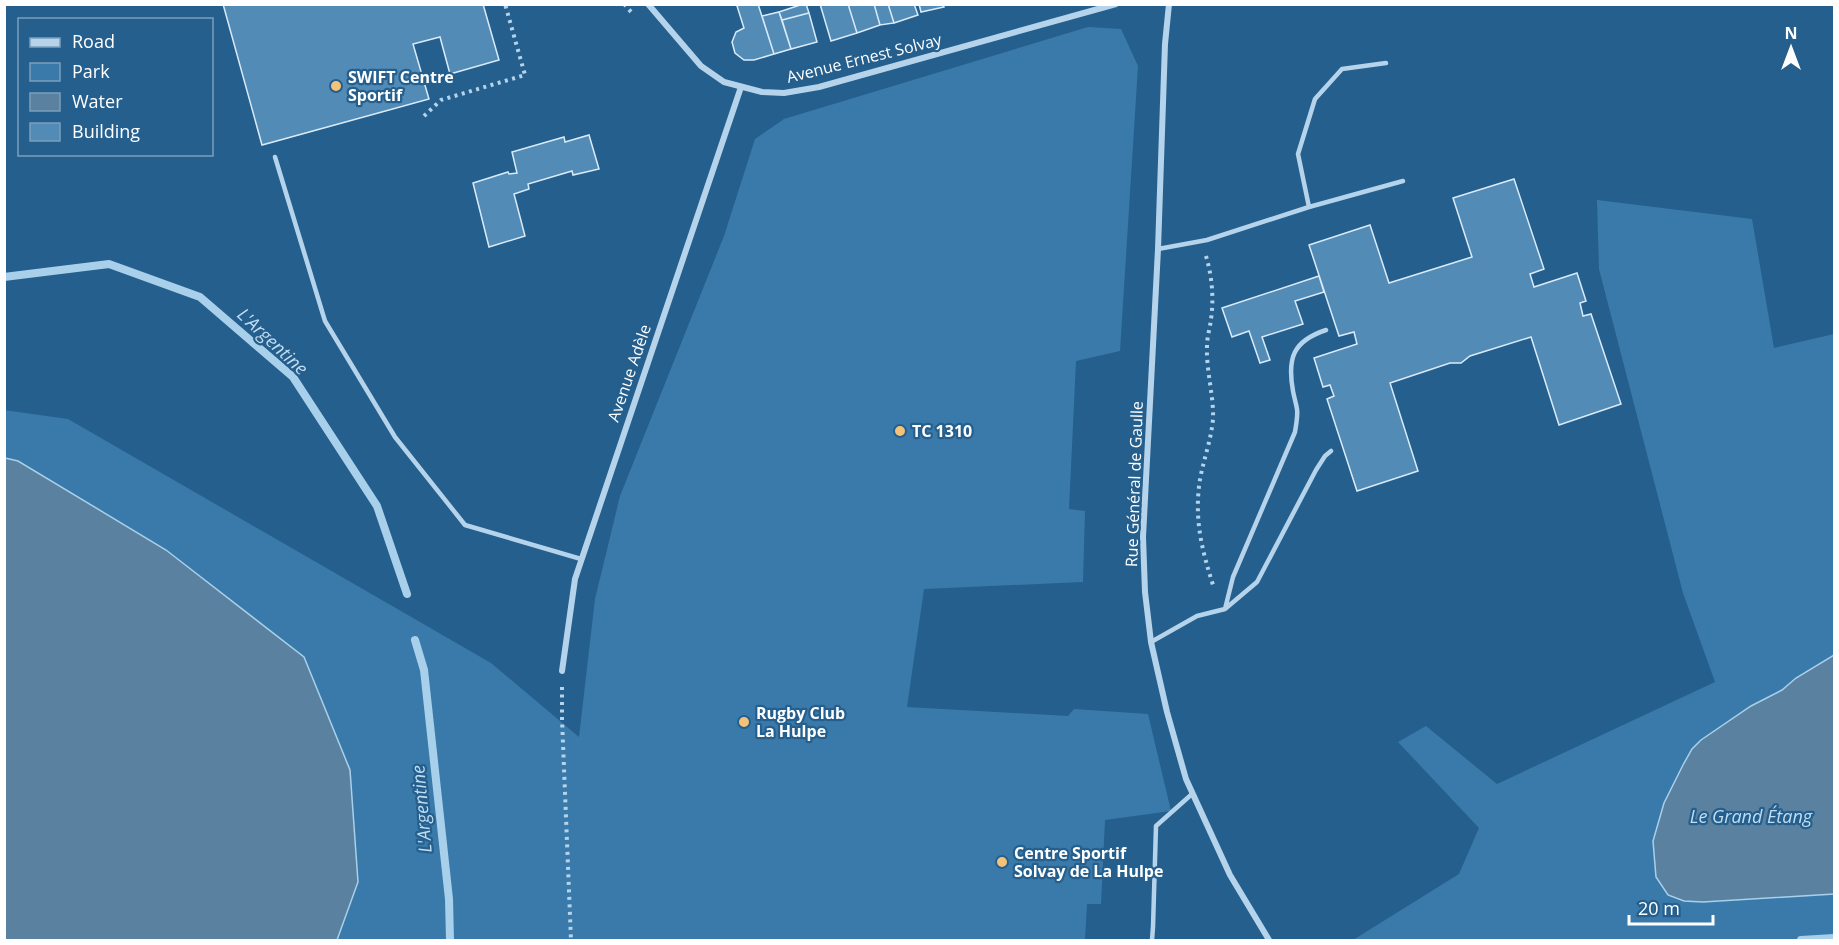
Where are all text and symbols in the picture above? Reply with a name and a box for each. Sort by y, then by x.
legend [18,18,213,156]
north arrow [1761,18,1821,78]
text: N [1784,22,1798,44]
street label: Avenue Ernest Solvay [784,28,945,88]
text: Road [72,29,115,53]
text: Park [72,59,110,83]
place label: SWIFT Centre Sportif [348,66,454,106]
marker: SWIFT Centre Sportif [329,79,343,93]
text: Water [72,89,123,113]
text: Building [72,119,140,143]
water label: L'Argentine [233,302,313,380]
street label: Avenue Adèle [602,321,656,425]
street label: Rue Général de Gaulle [1120,401,1148,567]
place label: TC 1310 [912,420,972,442]
marker: TC 1310 [893,424,907,438]
place label: Rugby Club La Hulpe [756,702,845,742]
marker: Rugby Club La Hulpe [737,715,751,729]
water label: L'Argentine [405,764,437,854]
water label: Le Grand Étang [1690,804,1813,828]
place label: Centre Sportif Solvay de La Hulpe [1014,842,1163,882]
marker: Centre Sportif Solvay de La Hulpe [995,855,1009,869]
scale bar [1629,888,1713,926]
text: 20 m [1638,896,1680,920]

